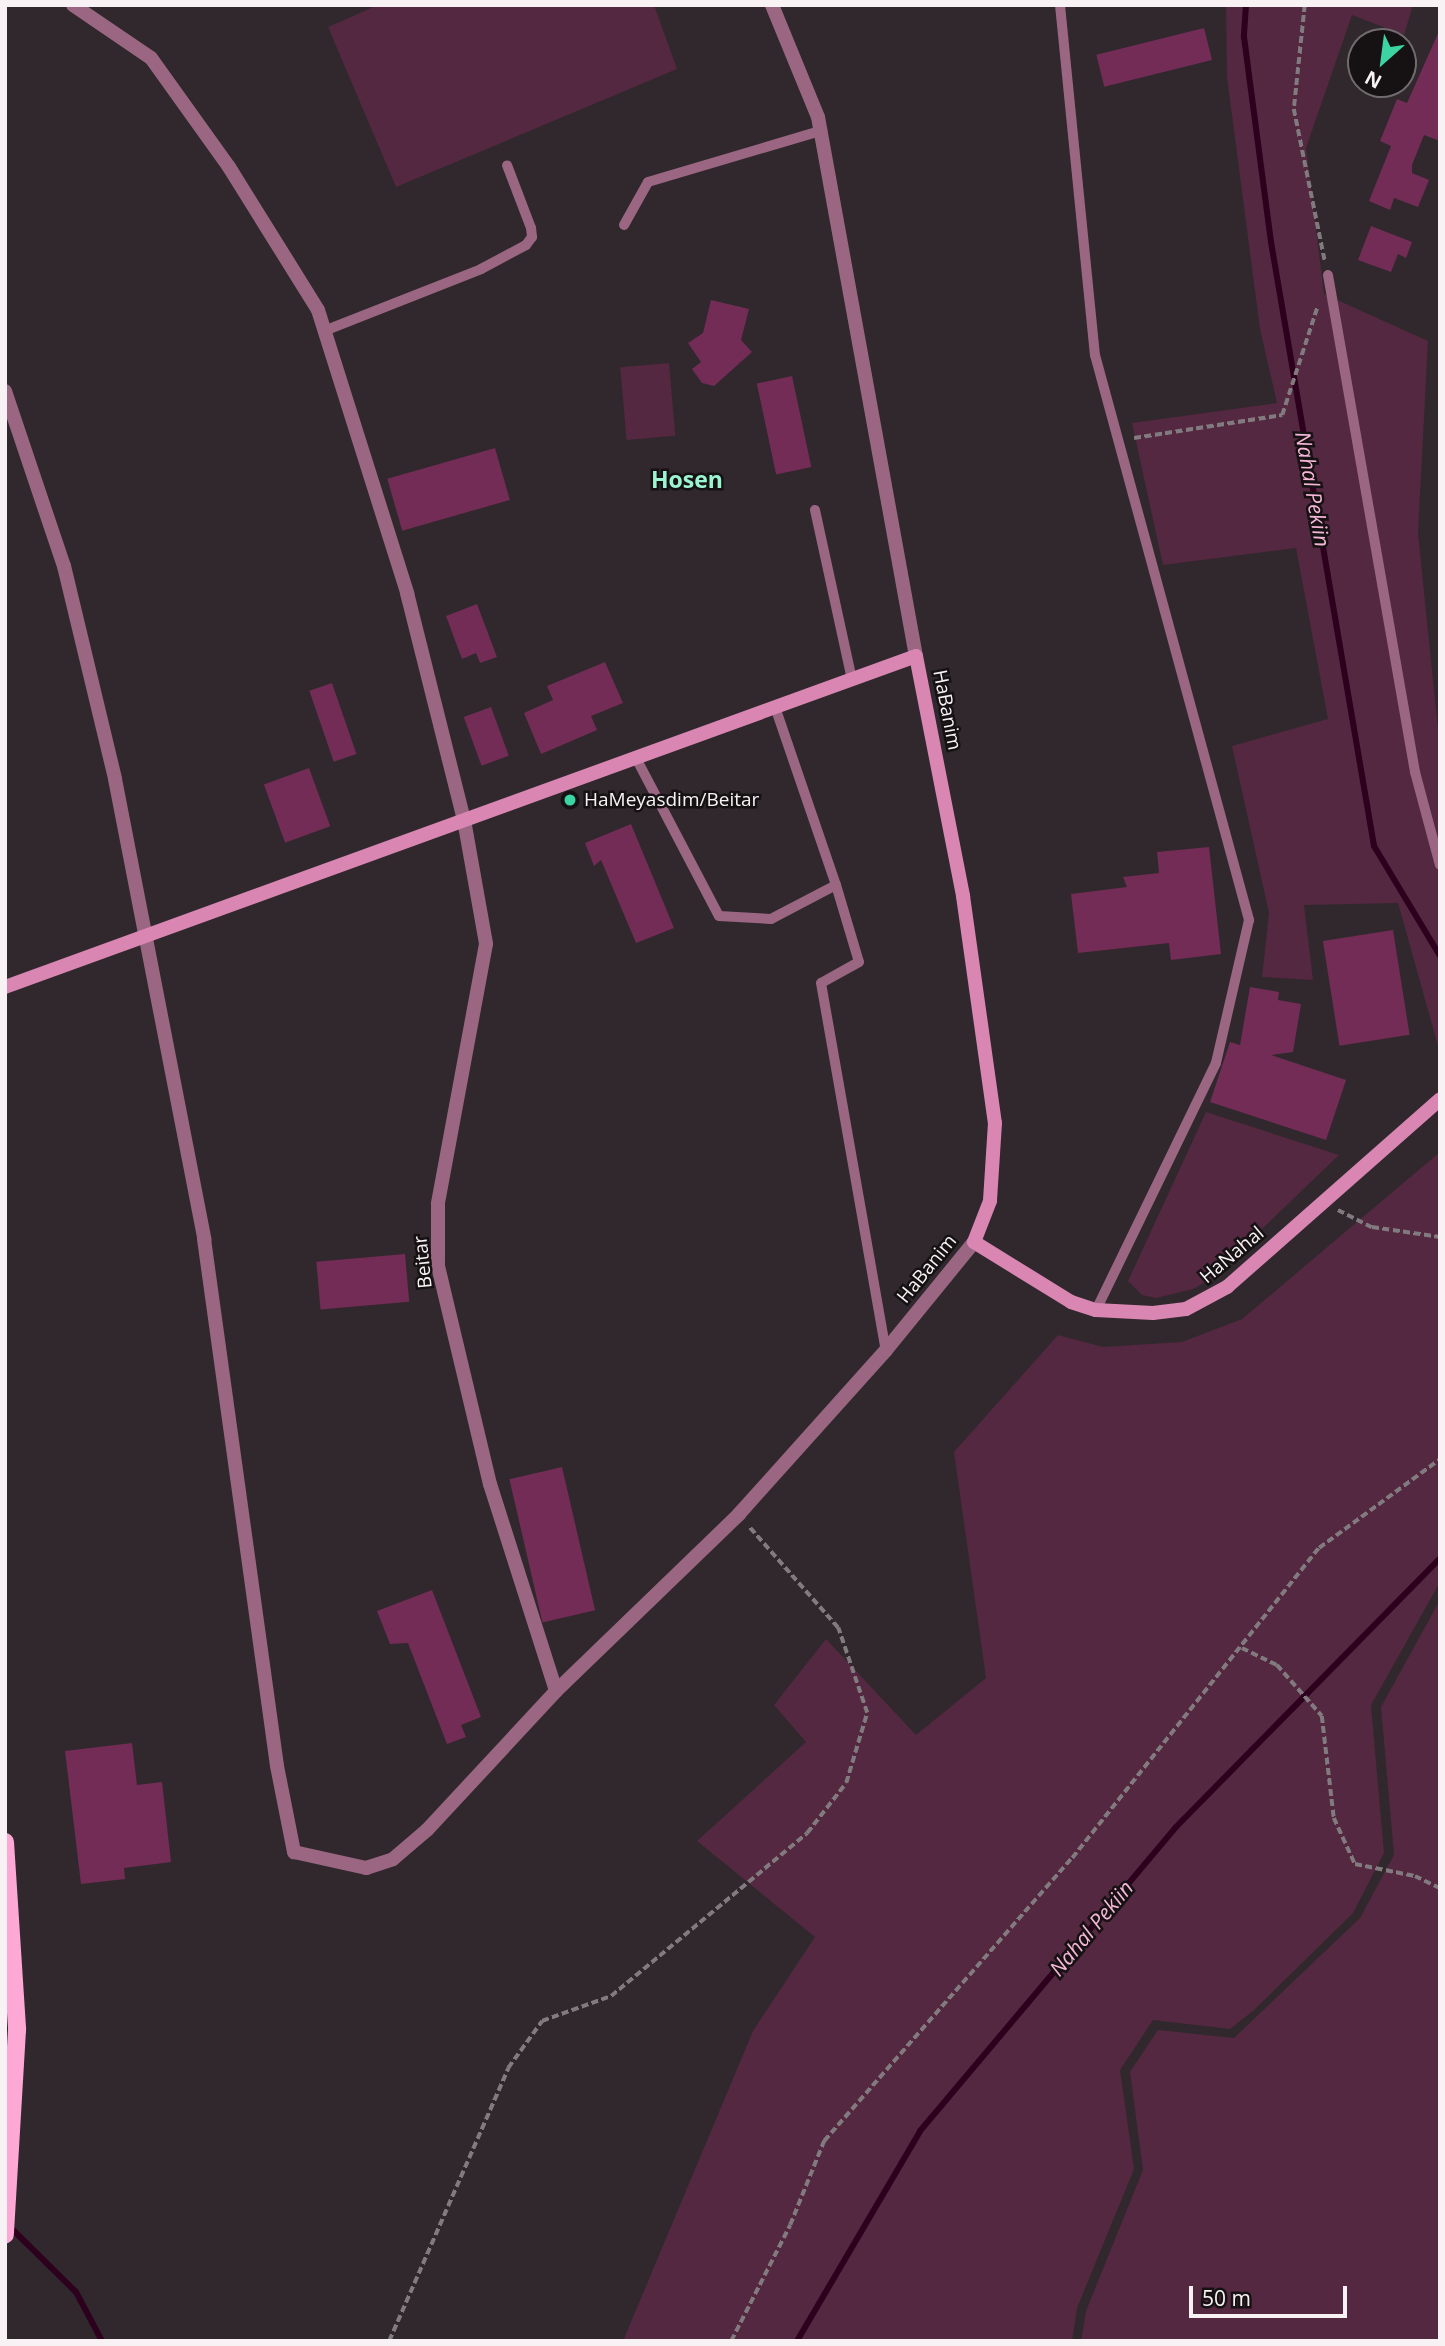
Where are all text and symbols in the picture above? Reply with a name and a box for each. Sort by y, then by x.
north arrow [1347,28,1417,98]
text: N [1360,65,1386,95]
water label: Nahal Pekiin [1290,429,1336,549]
district label: Hosen [651,465,723,493]
street label: HaBanim [928,668,966,752]
place label: HaMeyasdim/Beitar [584,789,759,811]
marker: HaMeyasdim/Beitar [562,792,578,808]
street label: HaNahal [1195,1222,1269,1288]
street label: HaBanim [893,1230,961,1308]
street label: Beitar [409,1235,437,1289]
water label: Nahal Pekiin [1044,1875,1138,1981]
scale bar [1193,2272,1350,2316]
text: 50 m [1202,2284,1251,2312]

